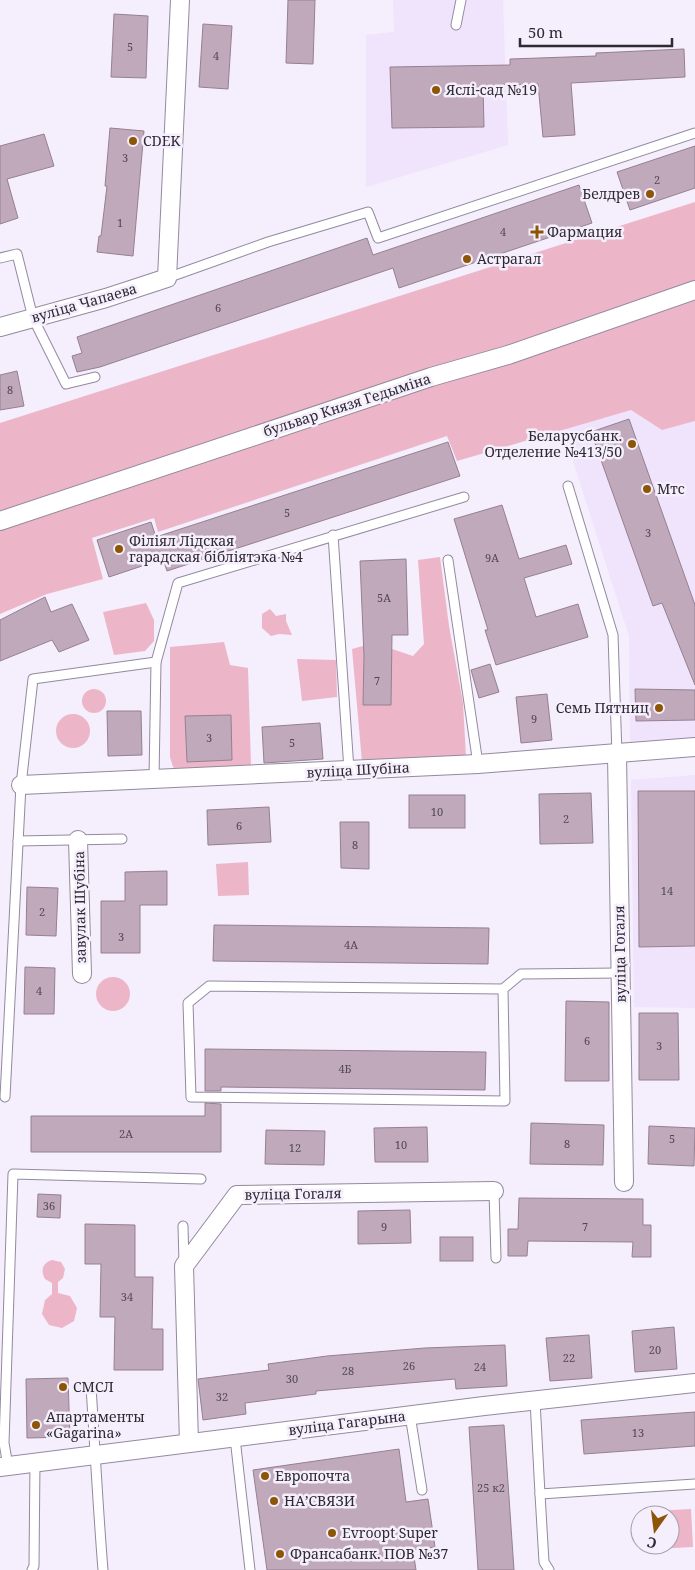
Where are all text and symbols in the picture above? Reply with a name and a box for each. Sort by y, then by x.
scale bar [520,15,672,47]
text: 50 m [528,22,563,42]
house number: 5 [127,39,133,54]
house number: 4 [213,48,219,63]
place label: Яслі-сад №19 [445,80,537,99]
marker: Яслі-сад №19 [430,84,442,96]
place label: CDEK [143,131,180,150]
marker: CDEK [127,135,139,147]
house number: 3 [122,150,128,165]
house number: 2 [654,172,660,187]
place label: Белдрев [582,184,640,203]
marker: Белдрев [644,188,656,200]
house number: 1 [117,215,123,230]
place label: Фармация [547,222,622,241]
house number: 4 [500,224,506,239]
marker: Фармация [531,226,543,238]
place label: Астрагал [477,249,542,268]
marker: Астрагал [461,253,473,265]
street label: вуліца Чапаева [29,278,139,327]
house number: 6 [215,300,221,315]
street label: бульвар Князя Гедыміна [261,368,433,441]
house number: 8 [7,382,13,397]
place label: Беларусбанк. Отделение №413/50 [485,426,622,461]
marker: Беларусбанк. Отделение №413/50 [626,438,638,450]
place label: Мтс [657,479,685,498]
marker: Мтс [641,483,653,495]
house number: 5 [284,505,290,520]
house number: 3 [645,525,651,540]
place label: Філіял Лідская гарадская бібліятэка №4 [129,531,303,566]
marker: Філіял Лідская гарадская бібліятэка №4 [113,543,125,555]
house number: 9А [485,550,499,565]
house number: 5А [377,590,391,605]
house number: 7 [374,673,380,688]
place label: Семь Пятниц [556,698,649,717]
marker: Семь Пятниц [653,702,665,714]
house number: 9 [531,711,537,726]
house number: 3 [206,730,212,745]
house number: 5 [289,735,295,750]
street label: вуліца Шубіна [306,757,410,782]
house number: 10 [431,804,443,819]
house number: 2 [563,811,569,826]
house number: 6 [236,818,242,833]
house number: 8 [352,837,358,852]
street label: завулак Шубіна [69,851,90,963]
house number: 14 [661,883,673,898]
house number: 2 [39,904,45,919]
street label: вуліца Гогаля [609,905,630,1003]
house number: 3 [118,929,124,944]
house number: 4А [344,937,358,952]
house number: 4 [36,983,42,998]
house number: 6 [584,1033,590,1048]
house number: 3 [656,1038,662,1053]
house number: 4Б [338,1061,352,1076]
house number: 2А [119,1126,133,1141]
house number: 5 [669,1131,675,1146]
house number: 8 [564,1136,570,1151]
house number: 10 [395,1137,407,1152]
house number: 12 [289,1140,301,1155]
street label: вуліца Гогаля [244,1183,342,1204]
house number: 36 [43,1198,55,1213]
house number: 9 [381,1219,387,1234]
house number: 7 [582,1219,588,1234]
house number: 34 [121,1289,133,1304]
house number: 20 [649,1342,661,1357]
house number: 22 [563,1350,575,1365]
house number: 26 [403,1358,415,1373]
house number: 24 [474,1359,486,1374]
house number: 28 [342,1363,354,1378]
house number: 30 [286,1371,298,1386]
place label: СМСЛ [73,1377,114,1396]
marker: СМСЛ [57,1381,69,1393]
house number: 32 [216,1389,228,1404]
street label: вуліца Гагарына [287,1406,407,1439]
place label: Апартаменты «Gagarina» [46,1407,145,1442]
marker: Апартаменты «Gagarina» [30,1419,42,1431]
house number: 13 [632,1425,644,1440]
place label: Европочта [275,1466,350,1485]
marker: Европочта [259,1470,271,1482]
house number: 25 к2 [477,1480,505,1495]
place label: НАʼСВЯЗИ [284,1491,355,1510]
marker: НАʼСВЯЗИ [268,1495,280,1507]
north arrow [630,1505,680,1555]
place label: Evroopt Super [342,1523,438,1542]
marker: Evroopt Super [326,1527,338,1539]
text: С [645,1533,659,1553]
place label: Франсабанк. ПОВ №37 [290,1544,448,1563]
marker: Франсабанк. ПОВ №37 [274,1548,286,1560]

